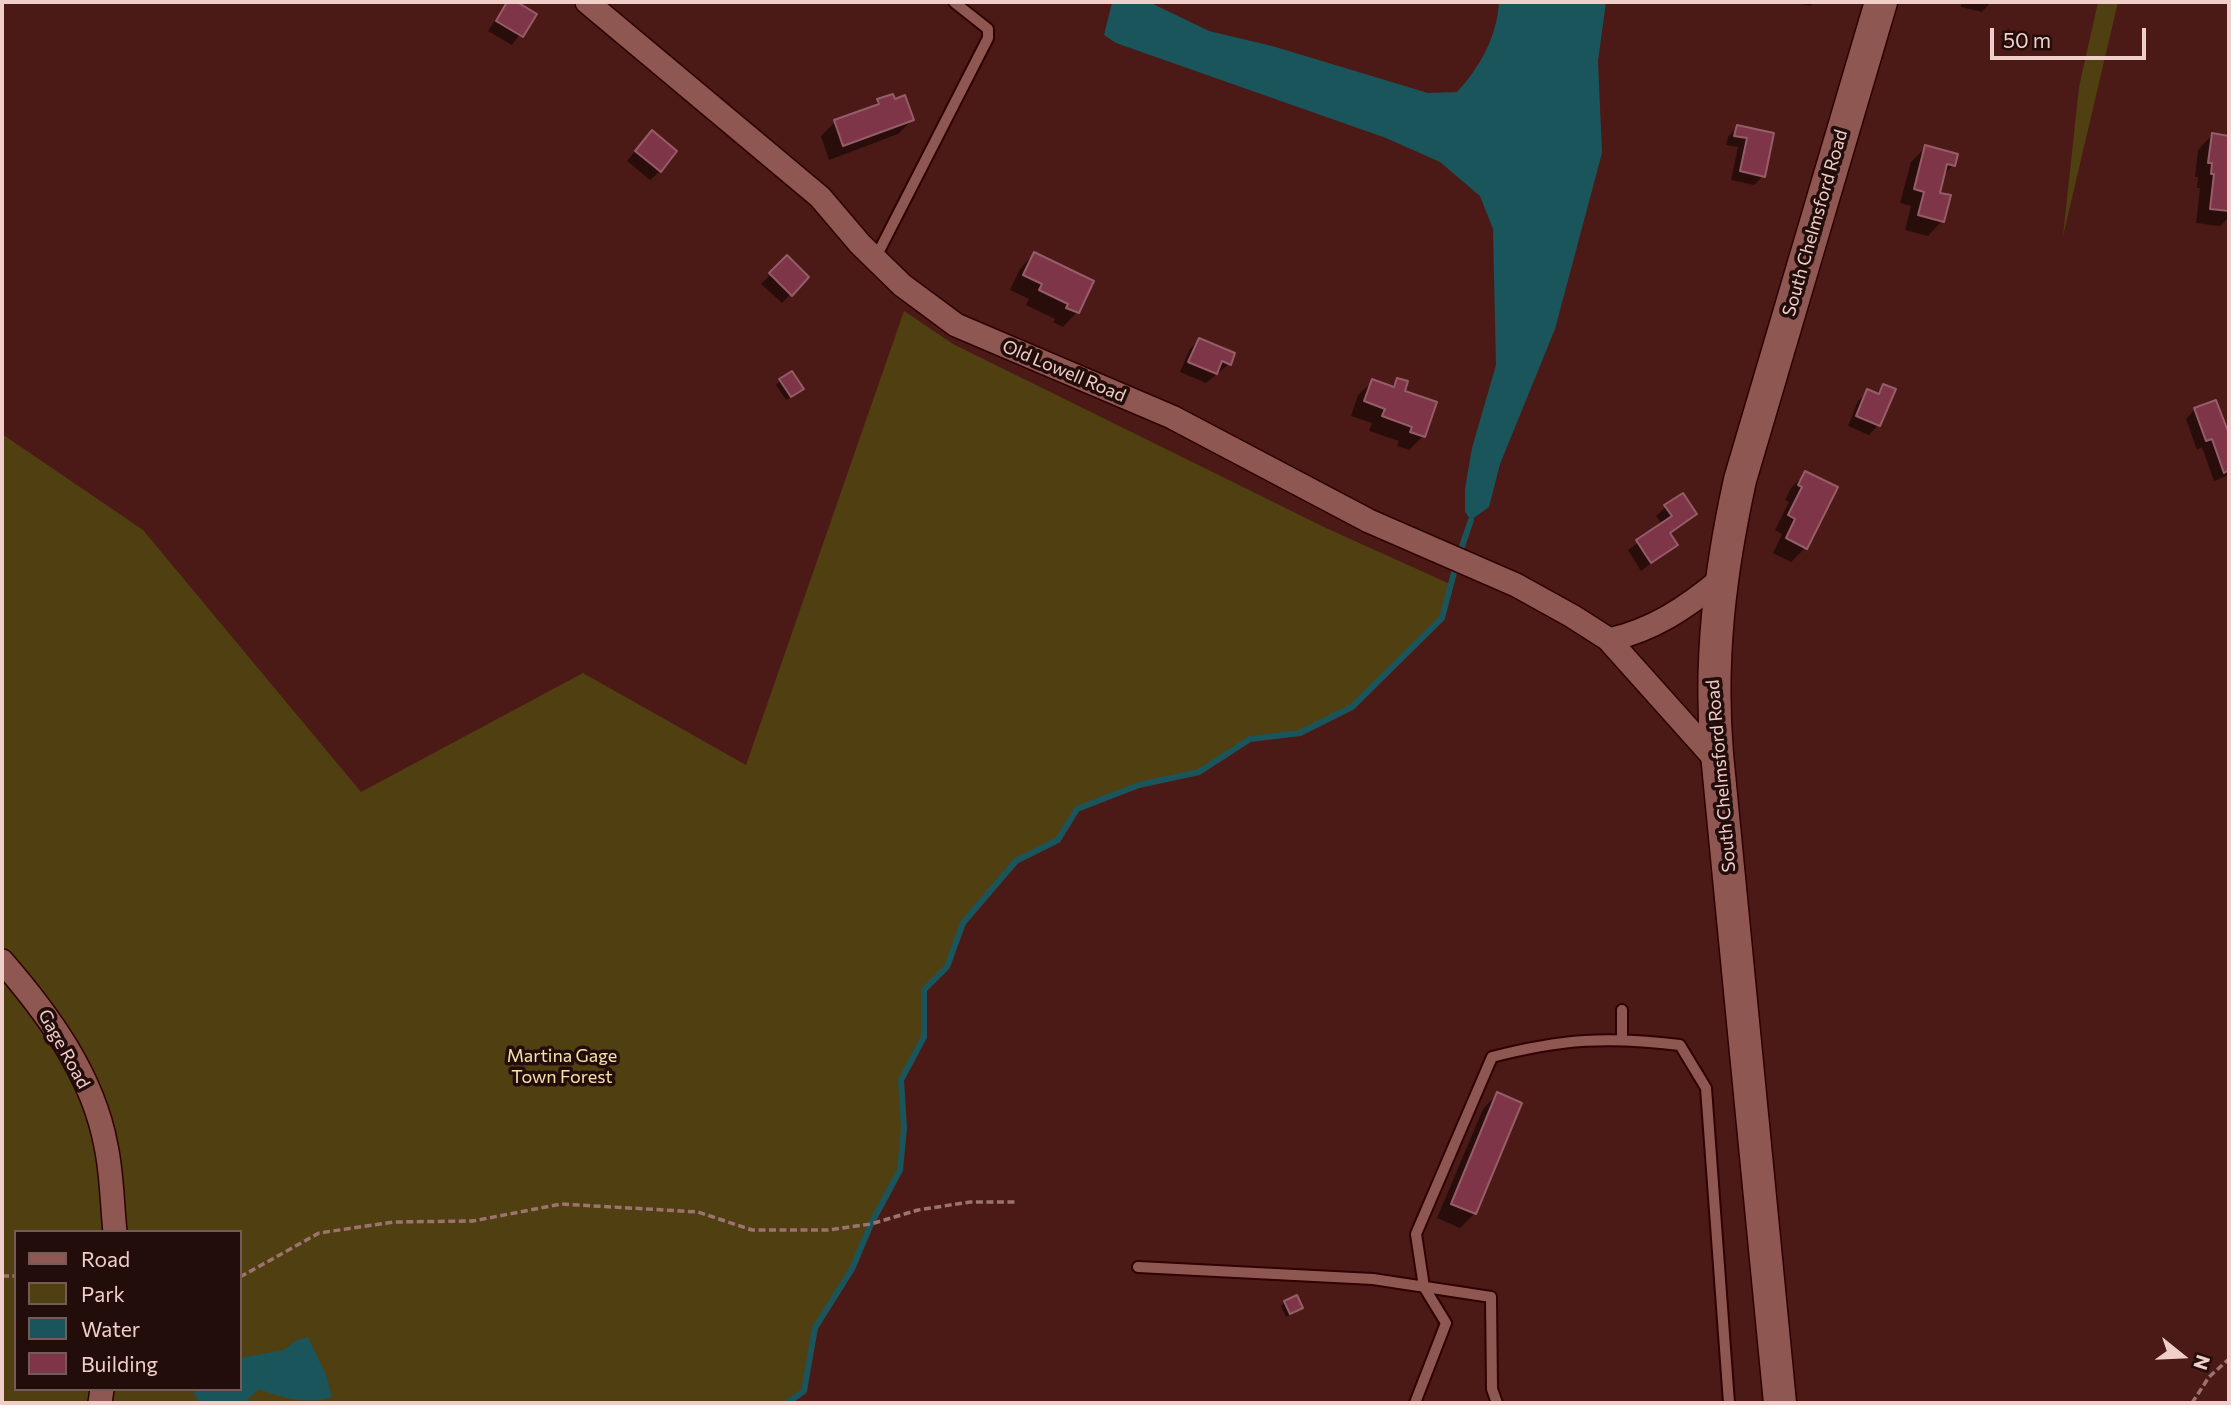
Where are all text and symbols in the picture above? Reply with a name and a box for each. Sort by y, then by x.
scale bar [1993,14,2149,58]
text: 50 m [2003,27,2051,52]
street label: South Chelmsford Road [1778,127,1852,319]
street label: Old Lowell Road [999,335,1129,407]
street label: South Chelmsford Road [1702,679,1740,873]
street label: Gage Road [33,1006,95,1092]
park label: Martina Gage Town Forest [507,1045,617,1088]
legend [14,1230,242,1391]
text: Road [81,1246,130,1271]
text: Park [81,1281,125,1306]
text: Water [81,1316,140,1341]
north arrow [2147,1321,2217,1391]
text: Building [81,1351,158,1376]
text: N [2189,1352,2216,1373]

